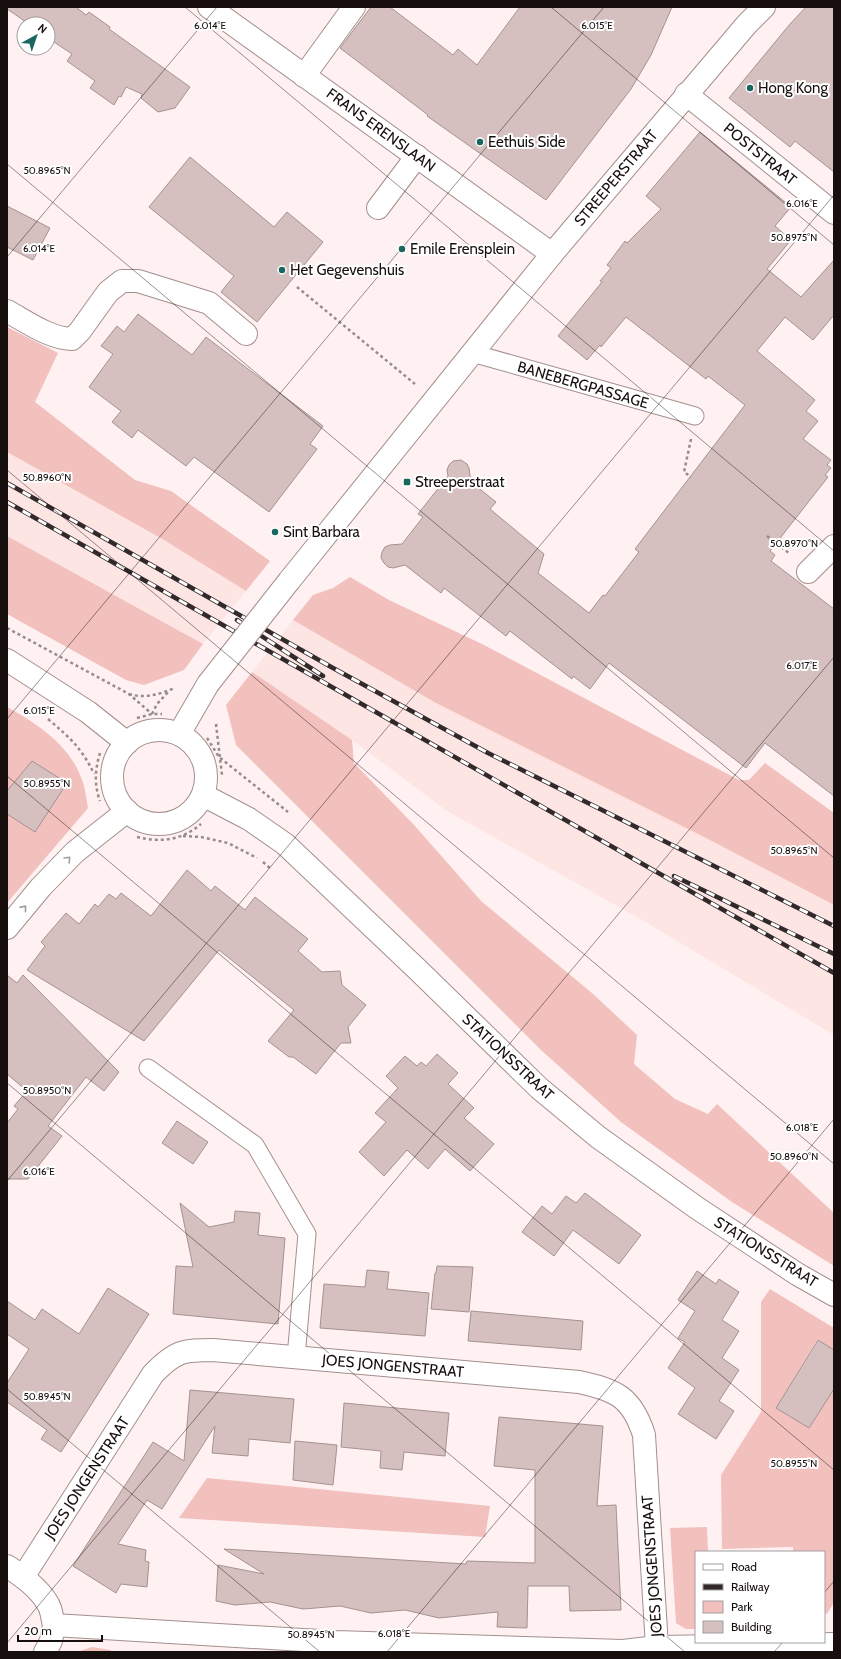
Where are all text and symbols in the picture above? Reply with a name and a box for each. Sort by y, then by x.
north arrow [16,16,56,56]
text: 6.014°E [194,19,226,32]
text: 6.015°E [581,19,613,32]
text: N [35,20,50,36]
place label: Hong Kong [758,79,828,97]
marker: Hong Kong [745,83,755,93]
street label: FRANS ERENSLAAN [323,84,439,176]
street label: POSTSTRAAT [720,119,800,189]
street label: STREEPERSTRAAT [571,126,661,230]
place label: Eethuis Side [488,133,566,151]
marker: Eethuis Side [475,137,485,147]
text: 50.8965°N [23,164,71,177]
text: 6.016°E [786,197,818,210]
text: 50.8975°N [771,231,817,244]
place label: Emile Erensplein [410,240,515,258]
text: 6.014°E [23,242,55,255]
marker: Emile Erensplein [397,244,407,254]
place label: Het Gegevenshuis [290,261,404,279]
marker: Het Gegevenshuis [277,265,287,275]
street label: BANEBERGPASSAGE [515,358,651,412]
text: 50.8960°N [23,471,71,484]
place label: Streeperstraat [415,473,504,491]
marker: Streeperstraat [402,477,412,487]
place label: Sint Barbara [283,523,361,541]
marker: Sint Barbara [270,527,280,537]
text: 50.8970°N [770,537,818,550]
text: 6.017°E [786,659,818,672]
text: 6.015°E [23,704,55,717]
text: 50.8955°N [24,777,70,790]
text: 50.8965°N [770,844,818,857]
one-way arrow [63,856,71,864]
one-way arrow [19,905,26,912]
street label: STATIONSSTRAAT [459,1010,557,1104]
text: 50.8950°N [23,1084,71,1097]
text: 6.018°E [786,1121,819,1134]
text: 50.8960°N [770,1150,818,1163]
text: 6.016°E [23,1165,55,1178]
street label: STATIONSSTRAAT [711,1213,821,1291]
street label: JOES JONGENSTRAAT [320,1351,465,1381]
text: 50.8945°N [23,1390,71,1403]
street label: JOES JONGENSTRAAT [40,1413,133,1543]
text: 50.8955°N [771,1457,817,1470]
street label: JOES JONGENSTRAAT [638,1494,666,1639]
legend [695,1551,825,1643]
text: Road [731,1559,757,1574]
text: Railway [731,1579,769,1594]
text: Park [731,1599,753,1614]
scale bar [18,1617,102,1643]
text: Building [731,1619,773,1634]
text: 20 m [24,1623,52,1638]
text: 6.018°E [378,1627,411,1640]
text: 50.8945°N [287,1628,335,1641]

